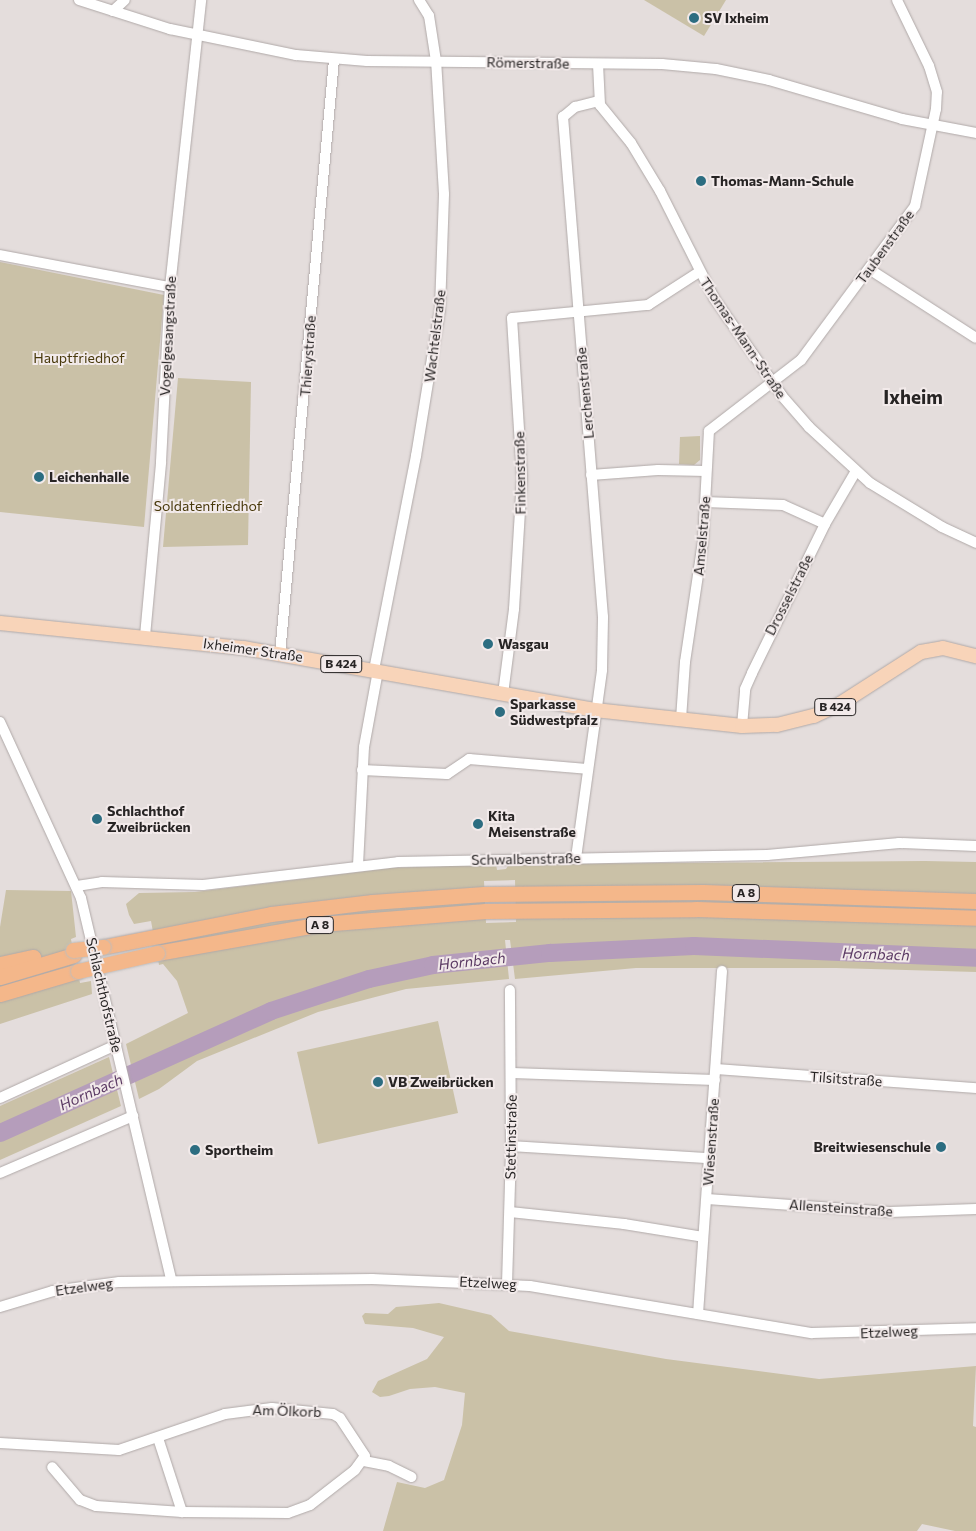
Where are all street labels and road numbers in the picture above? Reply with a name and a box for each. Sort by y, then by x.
street label: Römerstraße [486,54,570,72]
street label: Taubenstraße [853,207,917,287]
street label: Thomas-Mann-Straße [696,274,790,402]
street label: Vogelgesangstraße [156,276,180,396]
street label: Wachtelstraße [421,289,449,383]
street label: Thierystraße [297,315,319,397]
street label: Lerchenstraße [573,347,597,439]
street label: Finkenstraße [511,431,529,515]
street label: Amselstraße [690,495,714,577]
street label: Drosselstraße [761,552,817,638]
street label: Ixheimer Straße [202,635,304,665]
road number: B 424 [320,654,362,674]
road number: B 424 [814,698,856,716]
street label: Schwalbenstraße [471,850,581,868]
road number: A 8 [731,884,761,902]
road number: A 8 [305,916,335,934]
street label: Schlachthofstraße [83,936,125,1054]
street label: Tilsitstraße [809,1068,883,1090]
street label: Stettinstraße [502,1094,520,1180]
street label: Wiesenstraße [700,1098,722,1186]
street label: Allensteinstraße [789,1196,893,1220]
street label: Etzelweg [459,1273,517,1293]
street label: Etzelweg [54,1275,114,1299]
street label: Etzelweg [860,1322,918,1342]
street label: Am Ölkorb [252,1401,322,1421]

